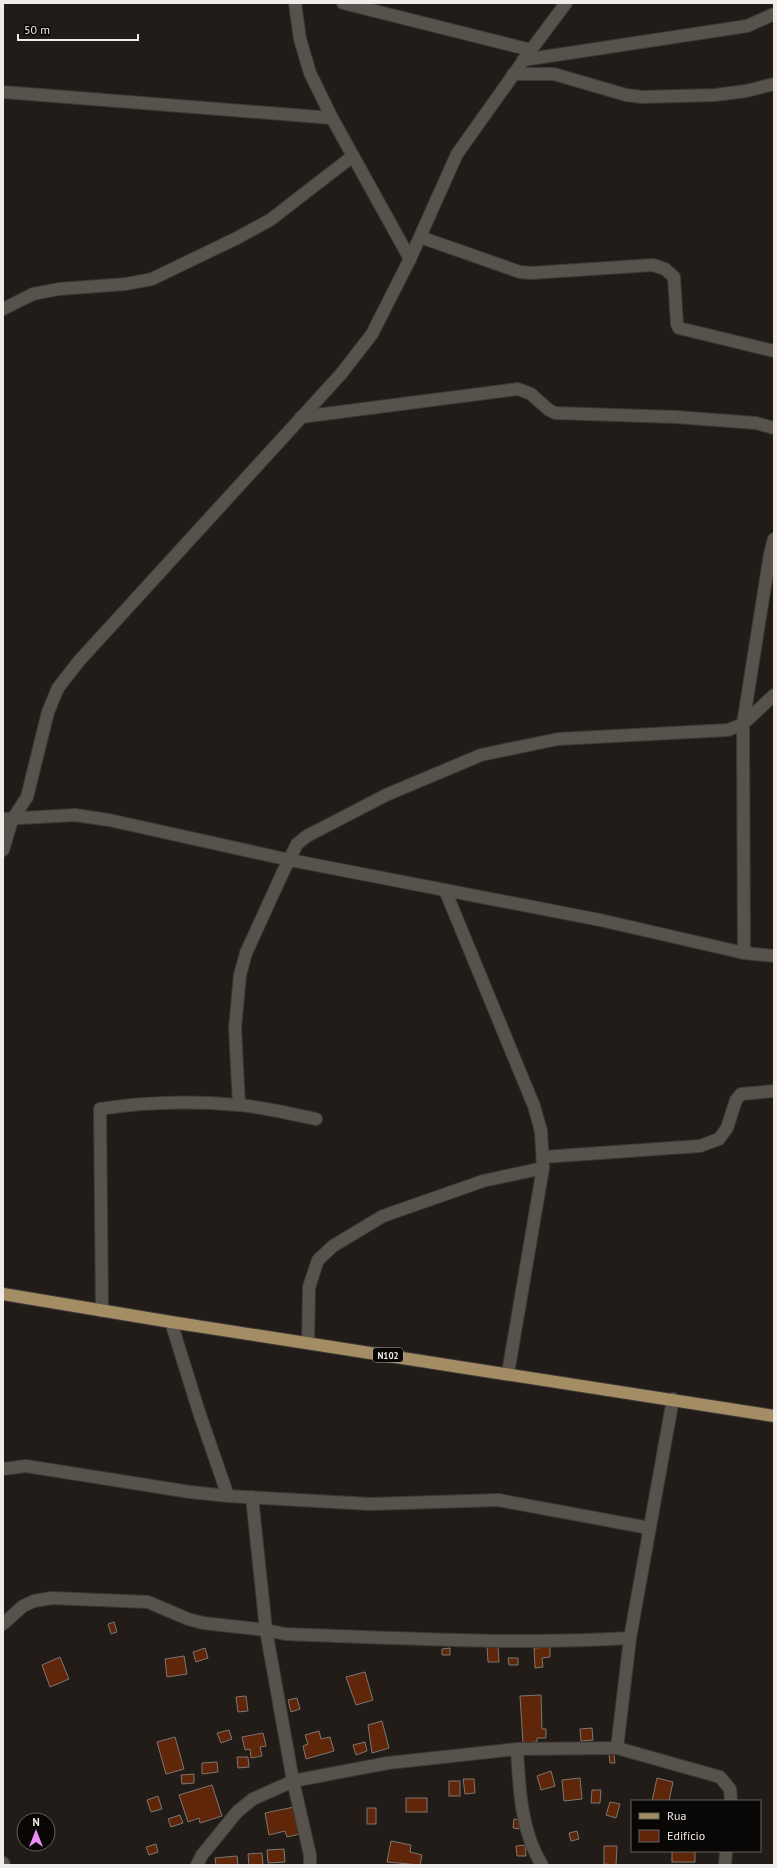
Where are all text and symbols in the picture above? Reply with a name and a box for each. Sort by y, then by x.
scale bar [18,16,138,42]
text: 50 m [24,22,50,37]
road number: N102 [373,1348,403,1362]
legend [631,1800,761,1852]
text: Rua [667,1808,686,1823]
north arrow [16,1812,56,1852]
text: N [32,1815,40,1829]
text: Edifício [667,1828,705,1843]

